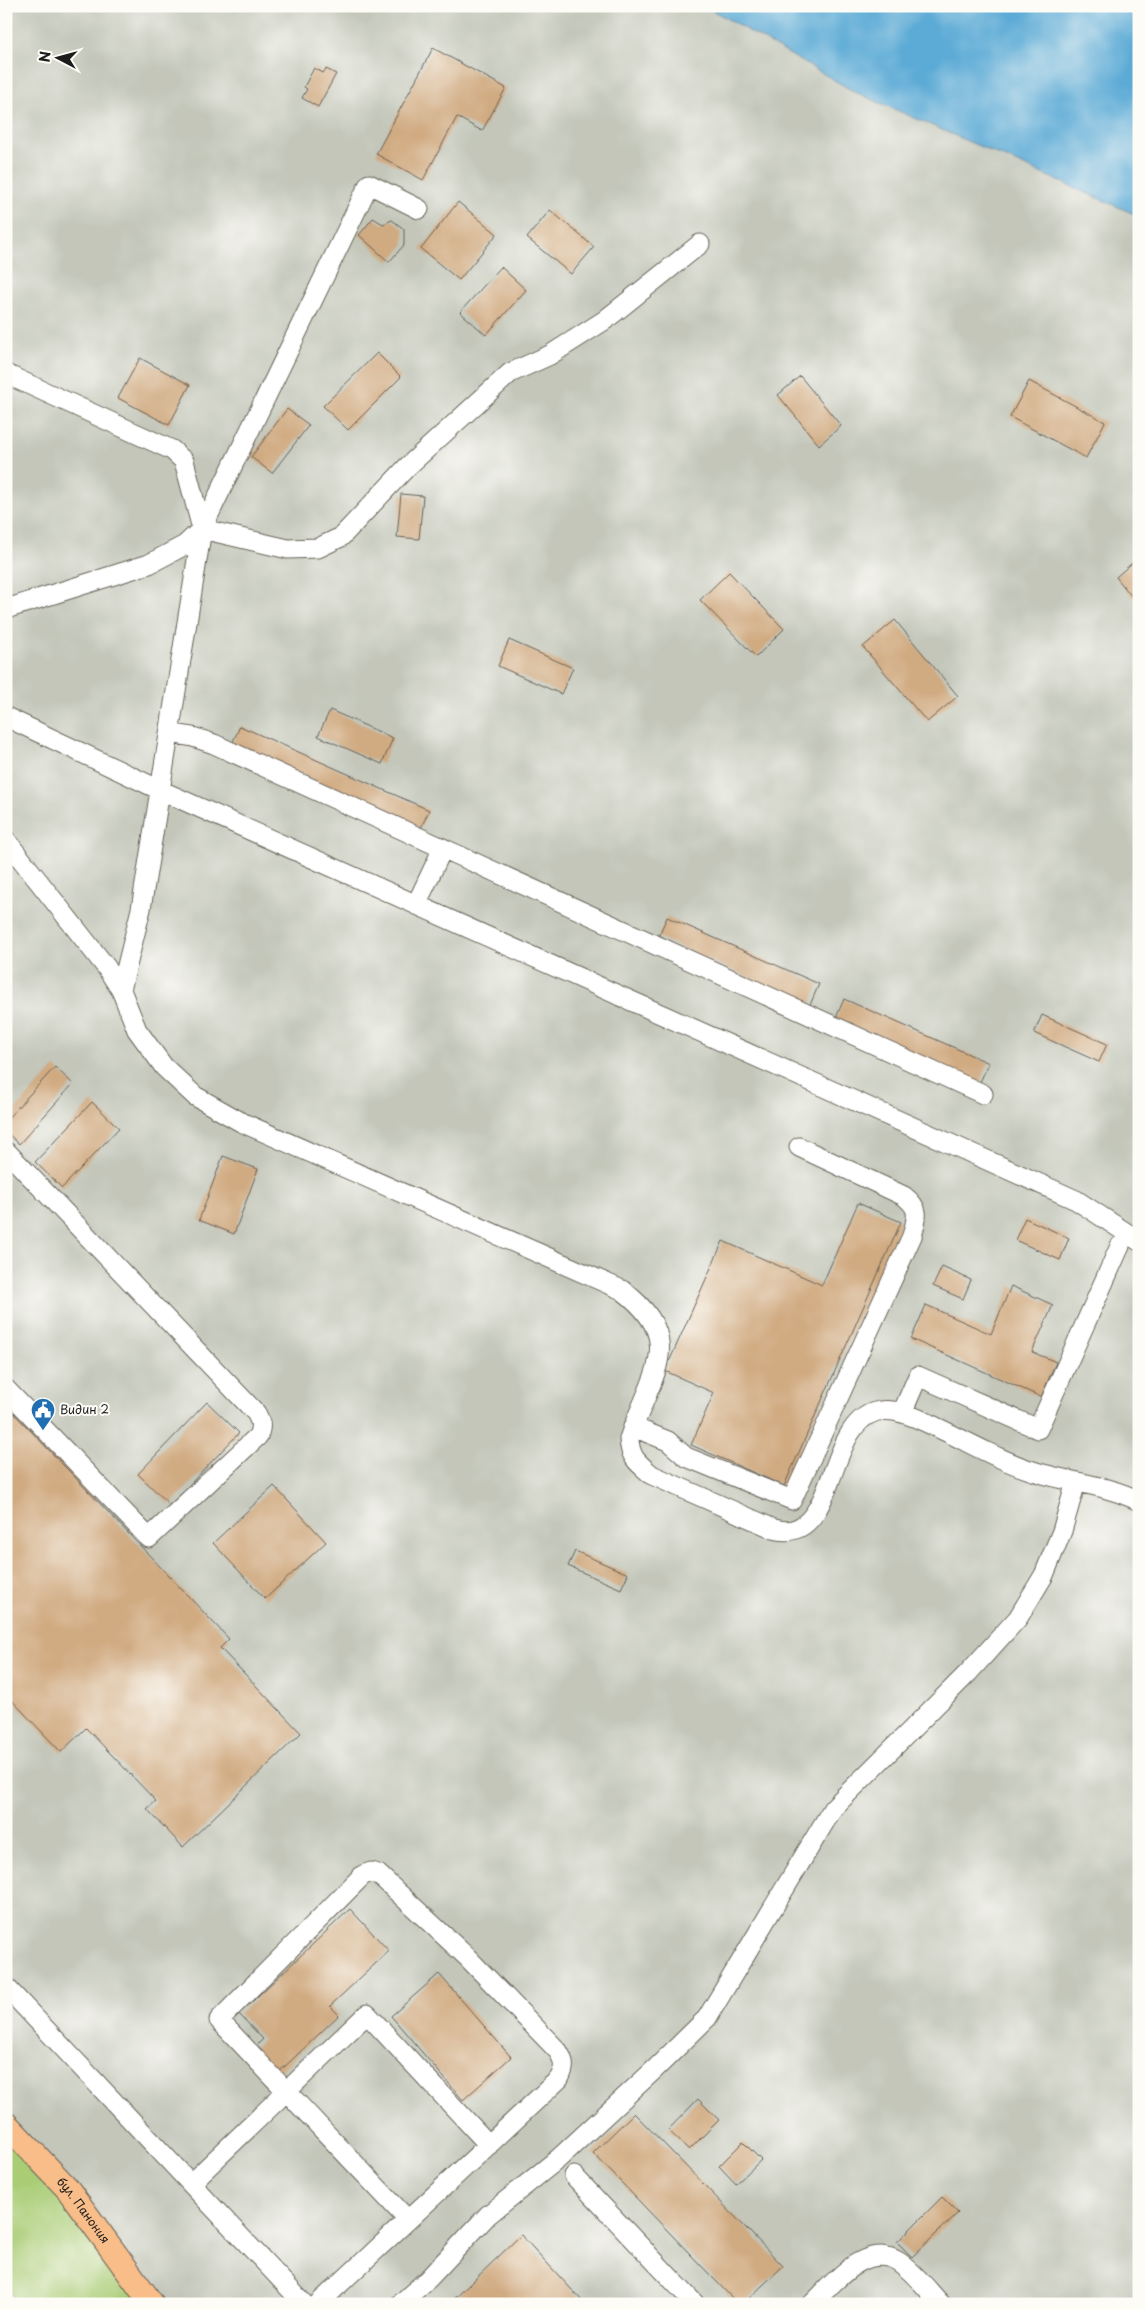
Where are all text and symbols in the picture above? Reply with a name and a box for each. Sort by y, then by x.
north arrow [32,32,82,82]
text: N [34,50,56,63]
public building icon: Видин 2 [30,1397,56,1431]
place label: Видин 2 [60,1400,109,1418]
street label: бул. Панония [53,2173,115,2247]

